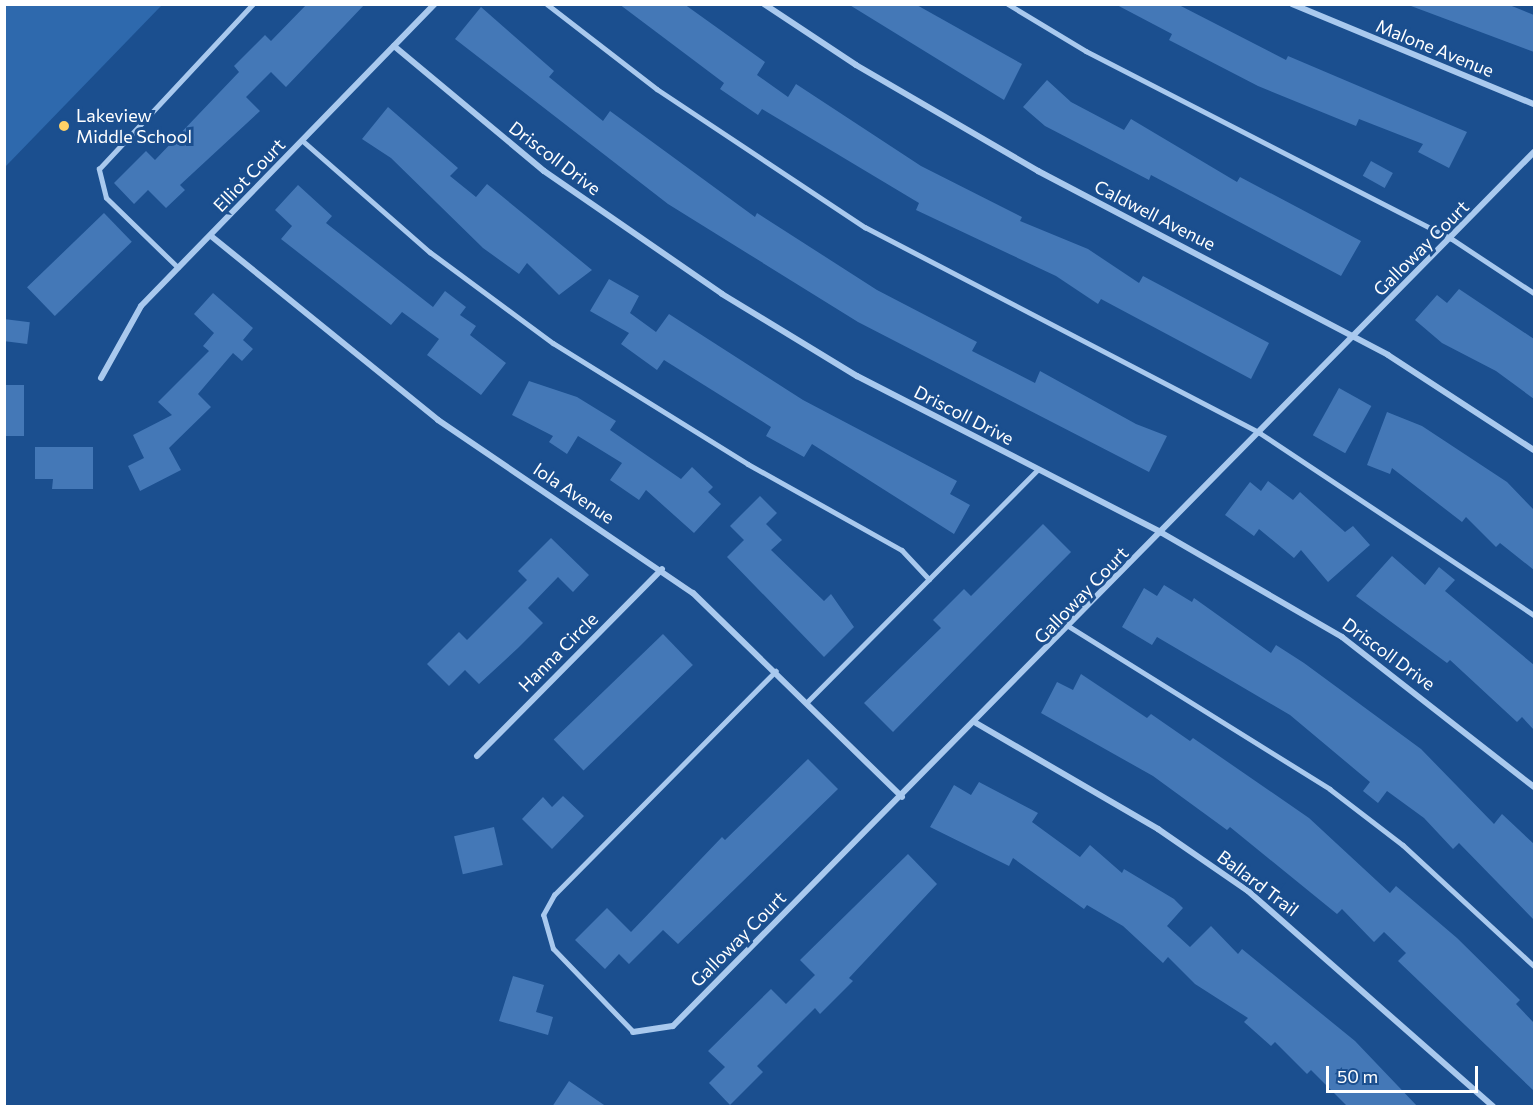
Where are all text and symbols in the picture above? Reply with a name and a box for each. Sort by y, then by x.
street label: Malone Avenue [1373,15,1497,81]
place label: Lakeview Middle School [76,105,192,148]
street label: Driscoll Drive [505,117,605,199]
marker: Lakeview Middle School [57,119,71,133]
street label: Elliot Court [209,134,289,216]
street label: Caldwell Avenue [1091,175,1219,255]
street label: Galloway Court [1369,196,1473,300]
street label: Driscoll Drive [911,381,1017,449]
street label: Iola Avenue [529,458,619,528]
street label: Galloway Court [1029,542,1133,648]
street label: Hanna Circle [514,608,602,696]
street label: Driscoll Drive [1339,613,1439,695]
street label: Ballard Trail [1213,845,1303,921]
street label: Galloway Court [686,887,790,991]
scale bar [1329,1054,1480,1092]
text: 50 m [1337,1065,1378,1087]

